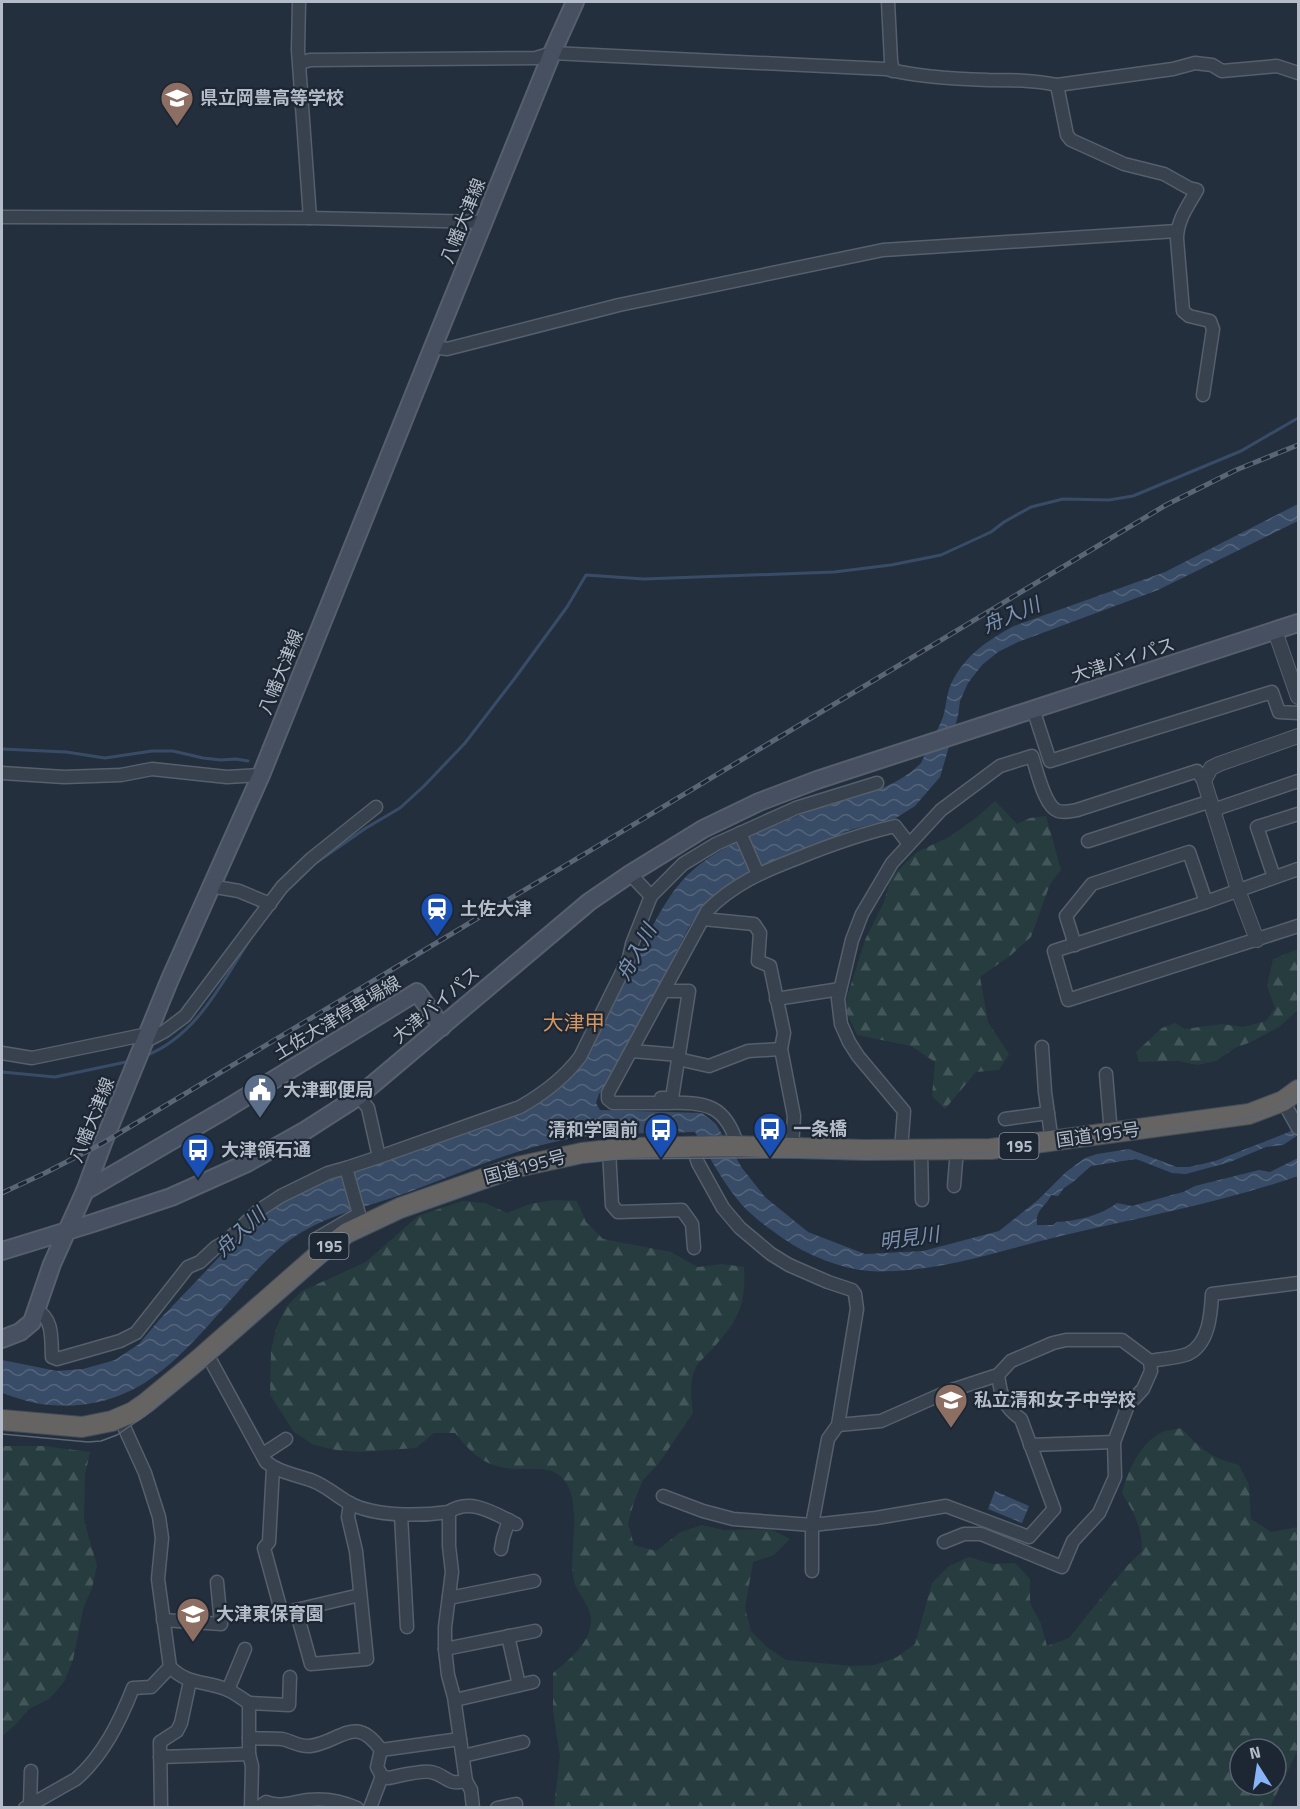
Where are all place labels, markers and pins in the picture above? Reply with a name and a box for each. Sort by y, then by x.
school or university icon: 県立岡豊高等学校 [159,80,195,127]
place label: 県立岡豊高等学校 [200,84,344,111]
station icon: 土佐大津 [419,891,455,938]
place label: 土佐大津 [460,895,532,922]
public building icon: 大津郵便局 [242,1072,278,1119]
place label: 大津郵便局 [283,1076,373,1103]
bus stop icon: 一条橋 [752,1111,788,1158]
bus stop icon: 清和学園前 [643,1112,679,1159]
place label: 一条橋 [793,1115,847,1142]
place label: 清和学園前 [548,1116,638,1143]
bus stop icon: 大津領石通 [180,1132,216,1179]
place label: 大津領石通 [221,1136,311,1163]
school or university icon: 私立清和女子中学校 [933,1382,969,1429]
place label: 私立清和女子中学校 [974,1386,1136,1413]
school or university icon: 大津東保育園 [175,1596,211,1643]
place label: 大津東保育園 [216,1600,324,1627]

